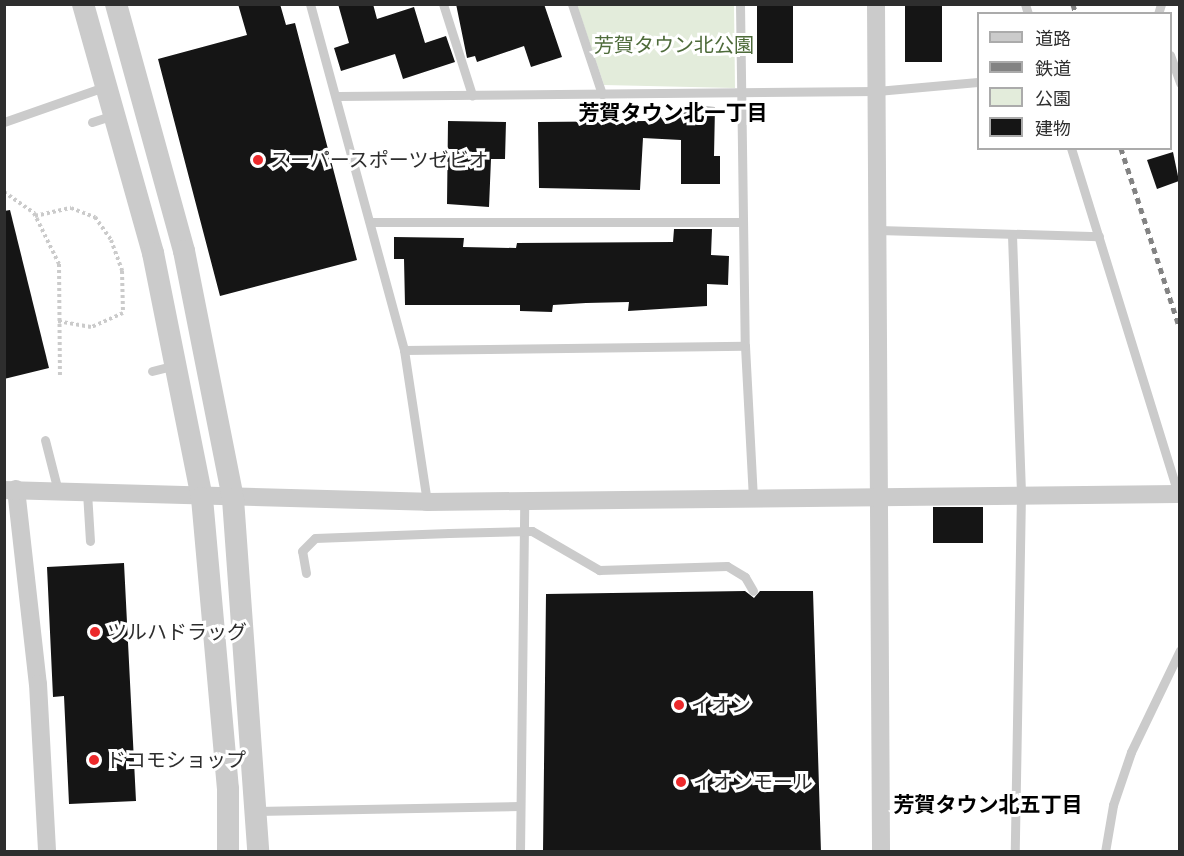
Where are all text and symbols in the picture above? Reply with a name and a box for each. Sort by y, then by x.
legend [977,12,1172,150]
text: 道路 [1035,27,1071,50]
park label: 芳賀タウン北公園 [594,33,754,57]
text: 鉄道 [1035,57,1071,80]
text: 公園 [1035,87,1071,110]
district label: 芳賀タウン北一丁目 [579,100,767,126]
text: 建物 [1035,117,1071,140]
place label: スーパースポーツゼビオ [270,148,490,172]
marker: スーパースポーツゼビオ [251,153,265,167]
place label: ツルハドラッグ [107,620,247,644]
marker: ツルハドラッグ [88,625,102,639]
place label: イオン [691,693,751,717]
marker: イオン [672,698,686,712]
place label: ドコモショップ [106,748,246,772]
marker: ドコモショップ [87,753,101,767]
place label: イオンモール [693,770,813,794]
marker: イオンモール [674,775,688,789]
district label: 芳賀タウン北五丁目 [894,792,1082,818]

